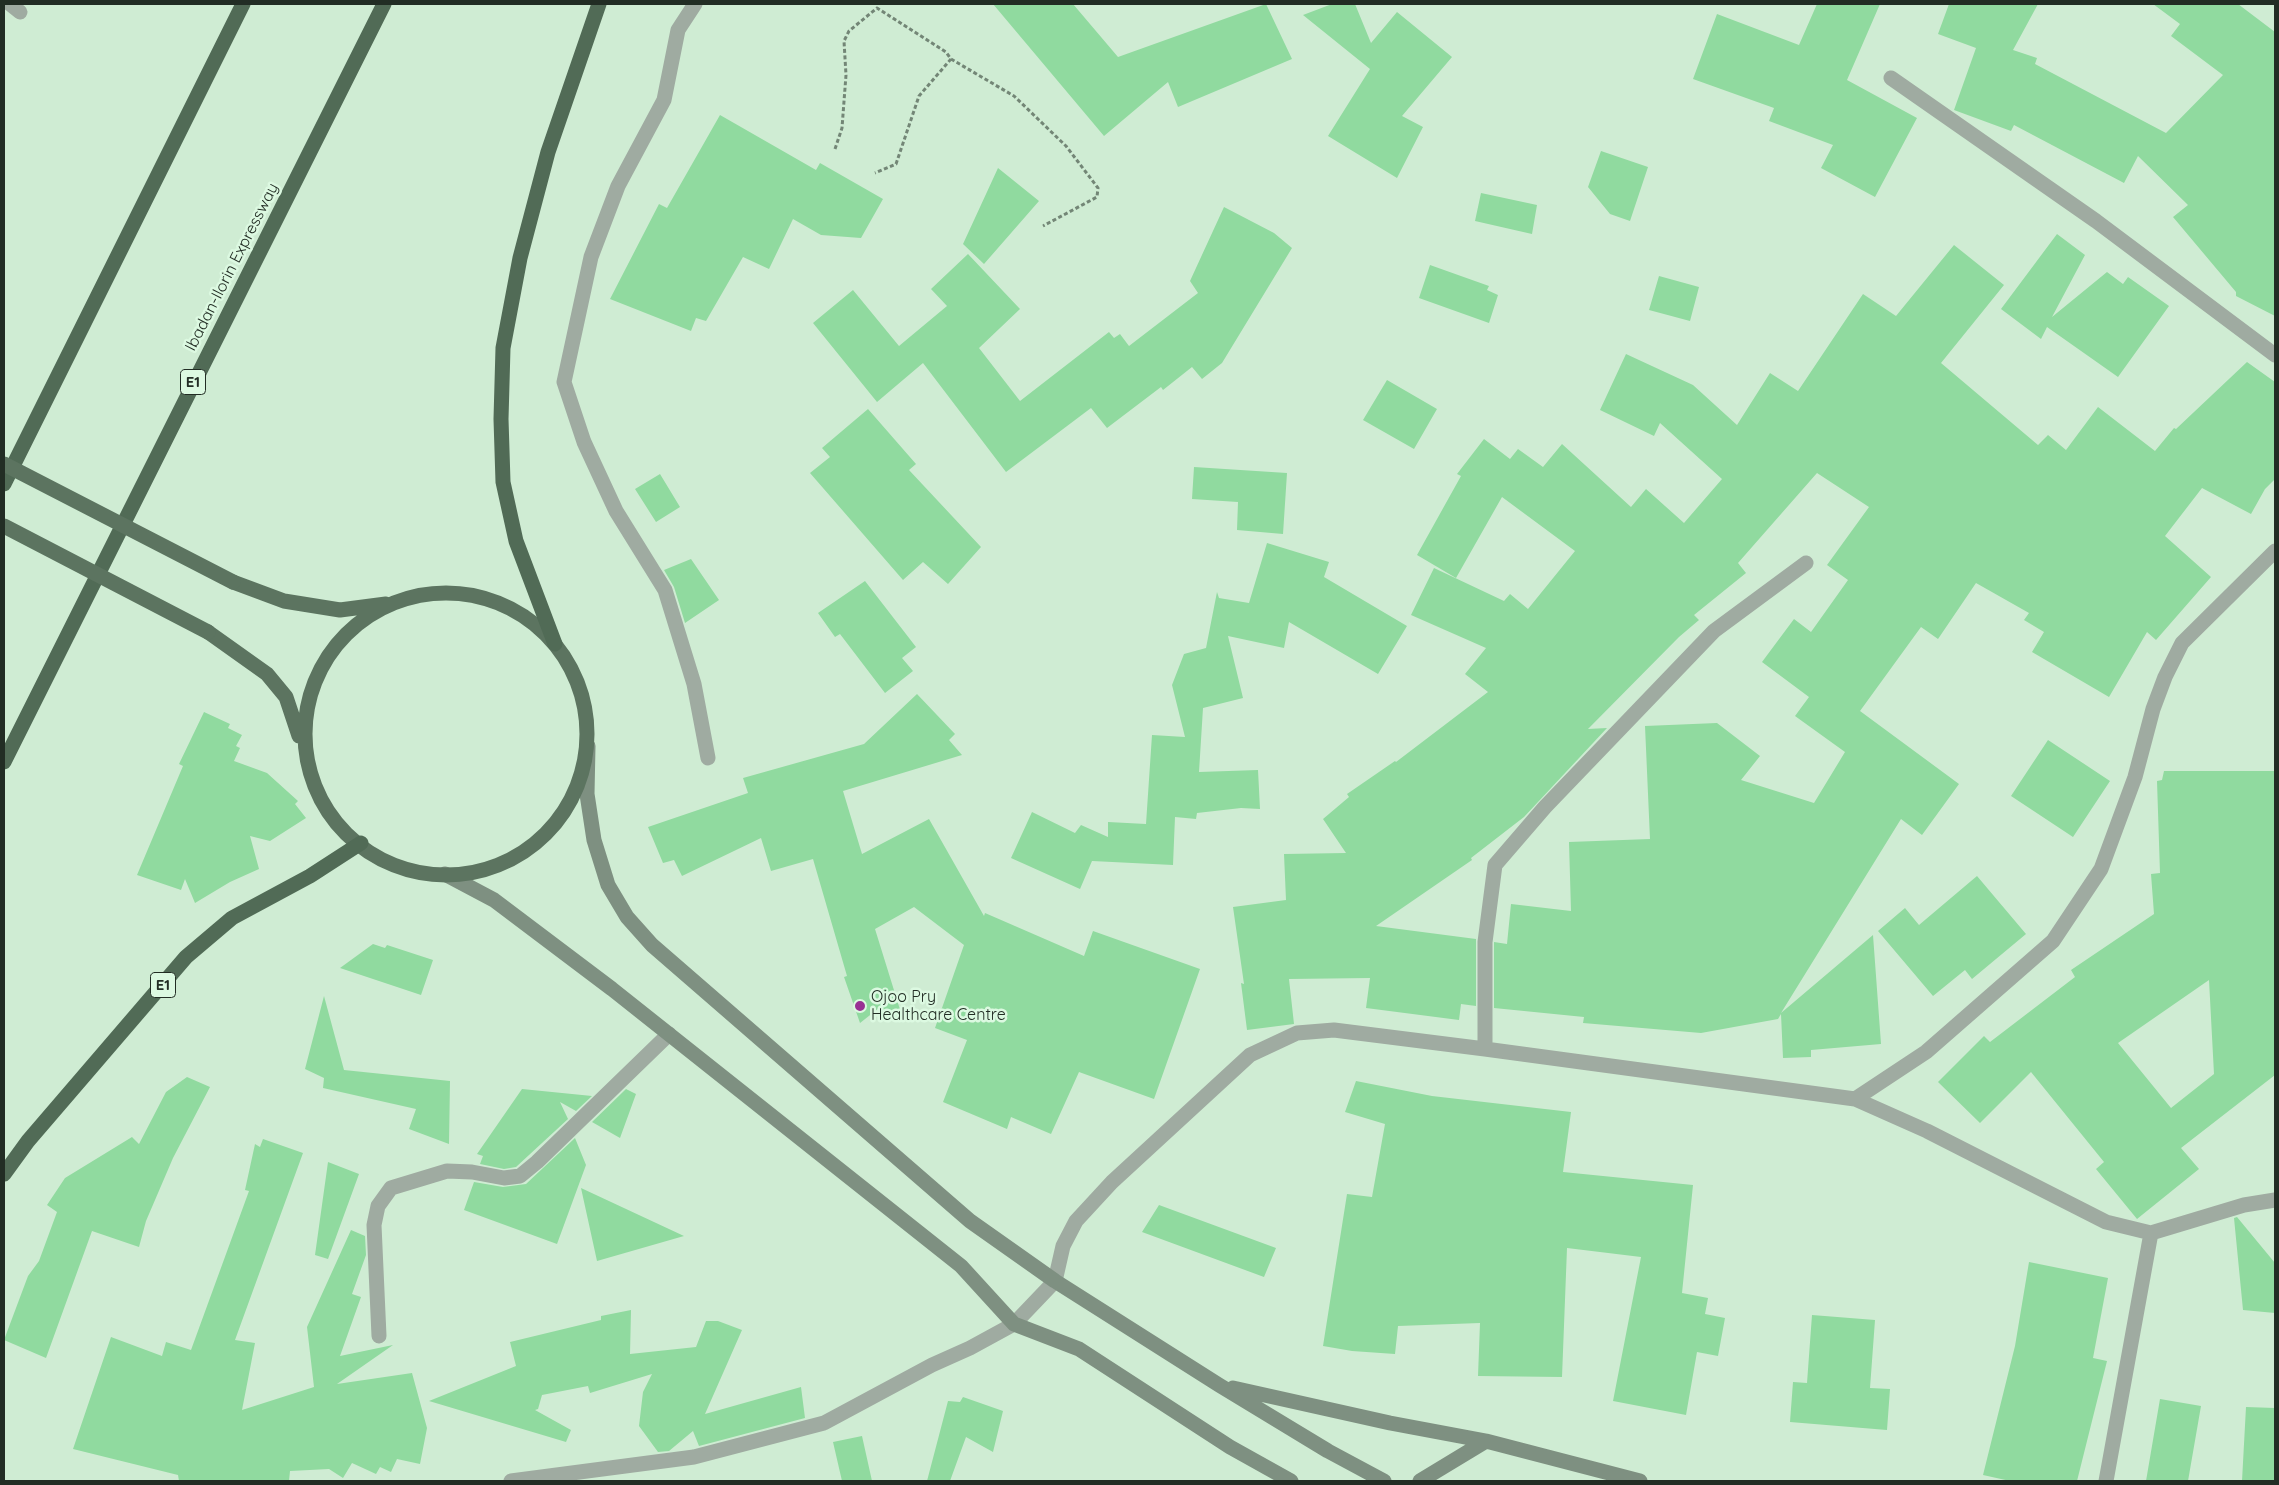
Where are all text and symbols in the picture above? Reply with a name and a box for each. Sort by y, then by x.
street label: Ibadan-Ilorin Expressway [181,180,283,354]
road number: E1 [180,370,206,394]
road number: E1 [150,972,176,998]
place label: Ojoo Pry Healthcare Centre [871,987,1006,1025]
marker: Ojoo Pry Healthcare Centre [853,999,867,1013]

